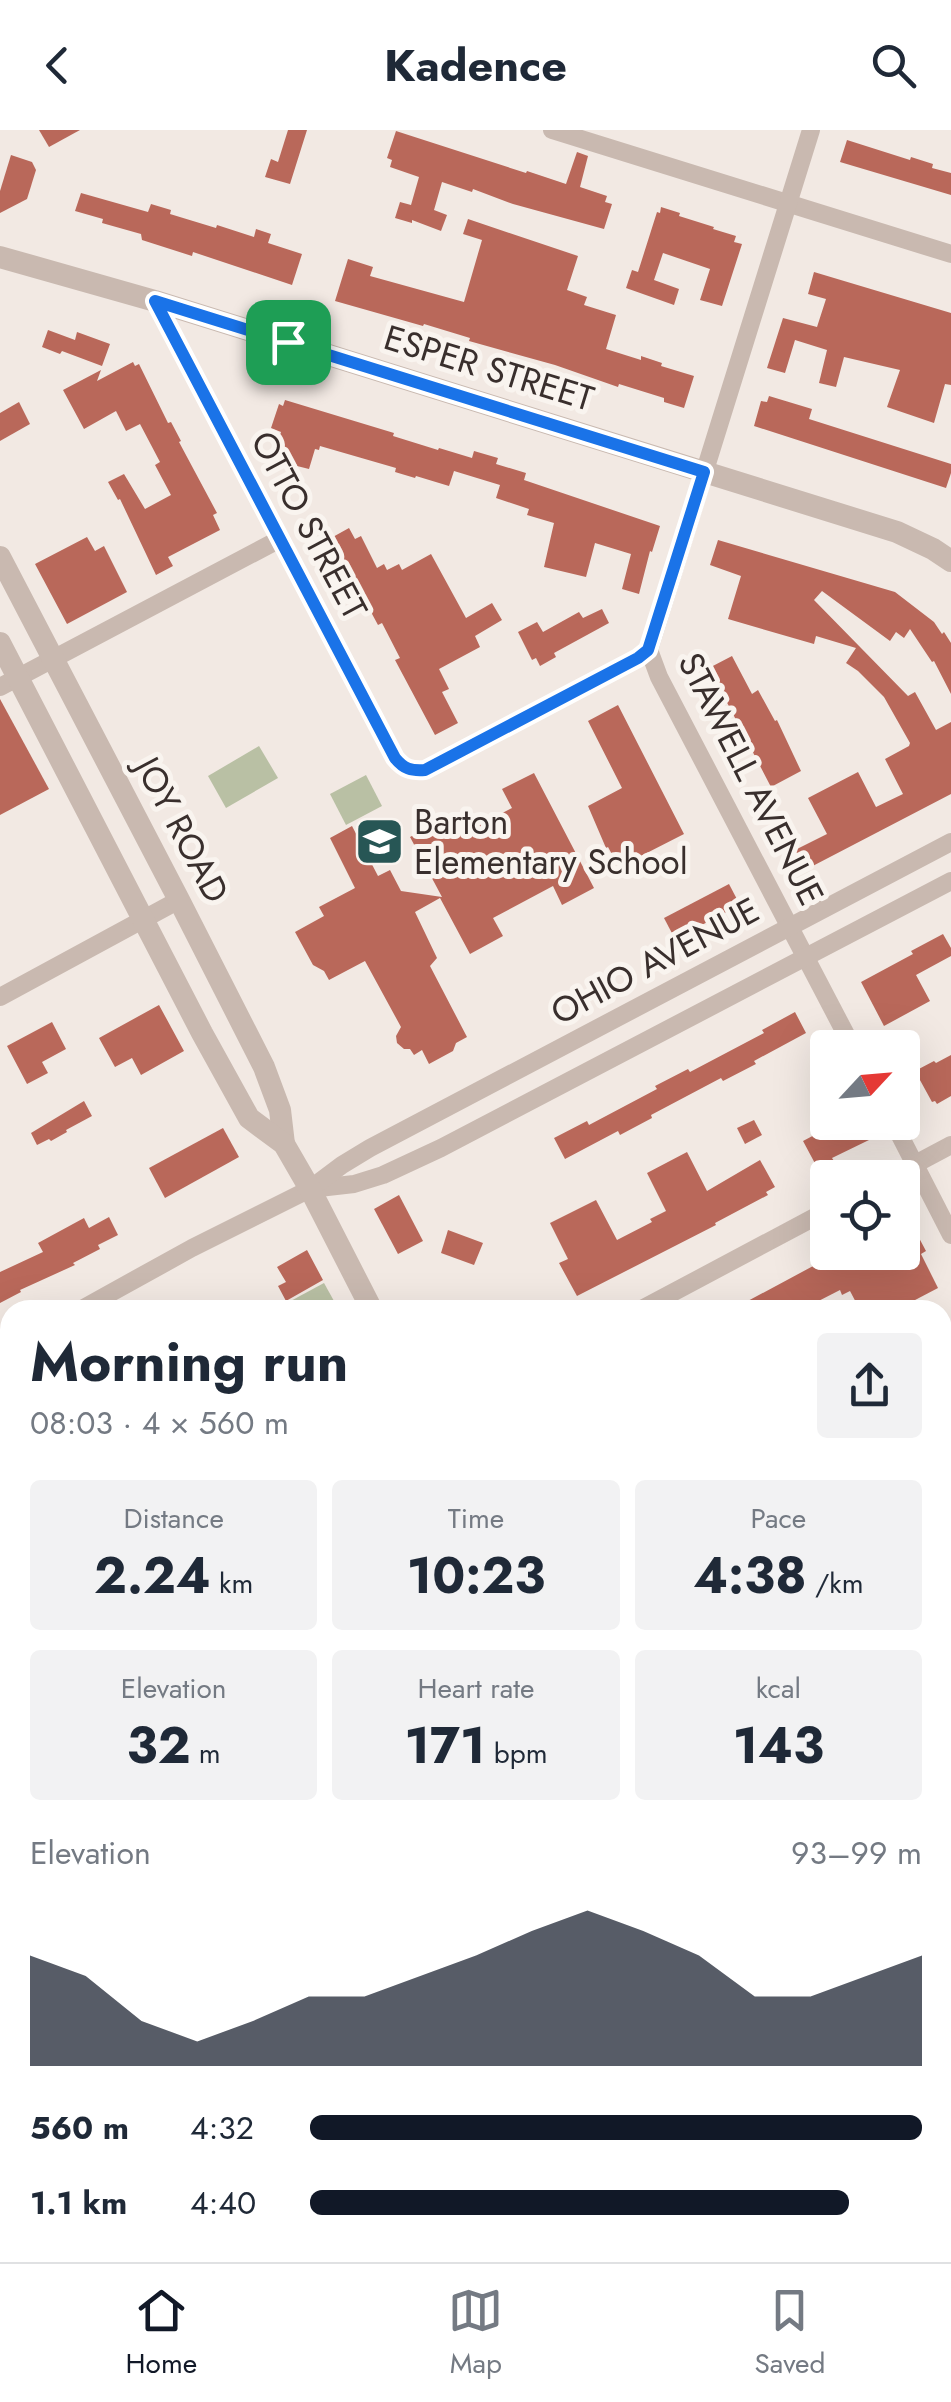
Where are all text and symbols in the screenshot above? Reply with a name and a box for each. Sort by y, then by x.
text: Kadence [384,33,567,98]
icon: back [30,38,85,93]
icon: search [866,38,921,93]
pin [246,300,331,385]
street label: ESPER STREET [378,312,600,424]
icon: arrive [261,315,316,370]
street label: OTTO STREET [238,422,380,628]
street label: STAWELL AVENUE [666,644,836,914]
street label: JOY ROAD [121,745,241,912]
place label: Barton Elementary School [414,797,688,887]
school or university icon: Barton Elementary School [353,816,405,868]
street label: OHIO AVENUE [542,885,768,1037]
north arrow [810,1030,920,1140]
map controls [810,1030,920,1270]
button: locate [810,1160,920,1270]
text: Morning run [30,1322,348,1402]
button: share [817,1333,922,1438]
text: 08:03 · 4 × 560 m [30,1400,289,1446]
text: Distance [124,1498,224,1539]
text: Time [448,1498,504,1539]
text: Pace [750,1498,806,1539]
text: 2.24 [94,1539,211,1612]
text: 10:23 [407,1539,545,1612]
text: 4:38 [693,1539,807,1612]
text: km [211,1563,253,1604]
text: /km [807,1563,864,1604]
text: Elevation [121,1668,226,1709]
text: Heart rate [418,1668,534,1709]
text: kcal [756,1668,801,1709]
text: 32 [127,1709,190,1782]
text: 171 [404,1709,485,1782]
text: 143 [733,1709,824,1782]
text: m [190,1733,221,1774]
text: bpm [485,1733,548,1774]
text: Elevation [30,1830,151,1876]
text: 93–99 m [791,1830,922,1876]
text: 560 m [30,2105,129,2151]
text: 4:32 [190,2105,254,2151]
text: 1.1 km [30,2180,127,2226]
text: 4:40 [190,2180,256,2226]
tab: Home [126,2283,197,2384]
tab: Map [448,2283,503,2384]
tab: Saved [754,2283,825,2384]

